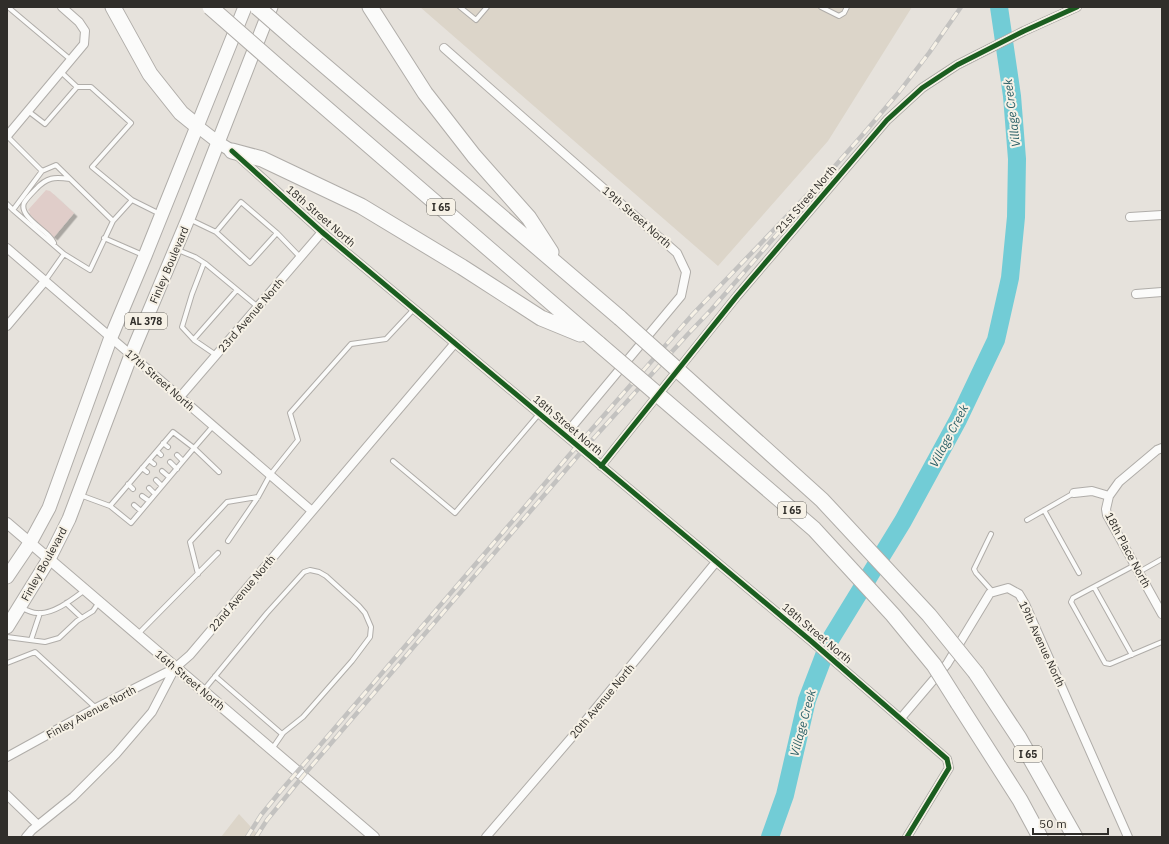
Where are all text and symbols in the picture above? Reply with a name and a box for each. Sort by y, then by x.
water label: Village Creek [1000,77,1023,148]
street label: 21st Street North [773,162,839,236]
street label: 18th Street North [284,182,358,250]
street label: 19th Street North [600,183,674,251]
road number: I 65 [427,199,455,215]
street label: Finley Boulevard [146,224,192,306]
street label: 23rd Avenue North [215,275,287,355]
road number: AL 378 [125,313,167,329]
street label: 17th Street North [123,346,197,414]
street label: 18th Street North [530,392,606,458]
water label: Village Creek [926,401,972,470]
road number: I 65 [778,502,806,518]
street label: 18th Place North [1102,510,1154,590]
street label: Finley Boulevard [18,525,70,603]
street label: 22nd Avenue North [206,552,278,634]
street label: 19th Avenue North [1016,599,1068,689]
street label: 18th Street North [779,600,855,666]
street label: 16th Street North [152,647,228,713]
street label: 20th Avenue North [567,661,637,741]
street label: Finley Avenue North [44,682,138,742]
water label: Village Creek [786,687,819,758]
road number: I 65 [1014,746,1042,762]
scale bar [1033,810,1108,836]
text: 50 m [1039,816,1067,831]

